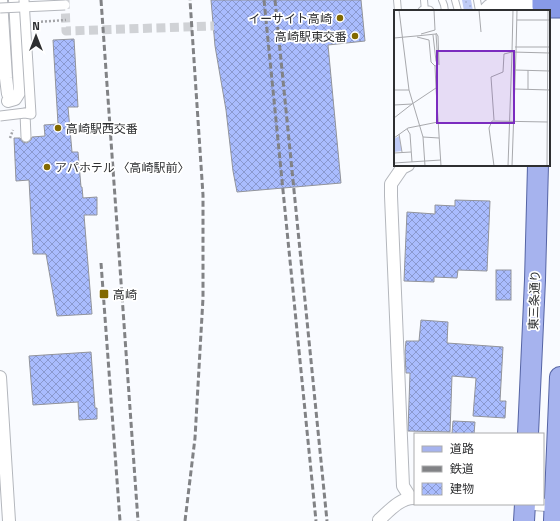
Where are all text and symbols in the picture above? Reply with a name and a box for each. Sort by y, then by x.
place label: イーサイト高崎 [248,9,332,28]
inset map [394,10,550,166]
marker: イーサイト高崎 [335,13,345,23]
north arrow [16,16,56,56]
text: N [32,18,40,34]
place label: 高崎駅東交番 [275,27,347,46]
marker: 高崎駅東交番 [350,31,360,41]
place label: 高崎駅西交番 [66,119,138,138]
marker: 高崎駅西交番 [53,123,63,133]
place label: アパホテル 〈高崎駅前〉 [55,158,189,177]
marker: アパホテル 〈高崎駅前〉 [42,162,52,172]
street label: 東三条通り [523,270,545,330]
place label: 高崎 [113,285,137,304]
marker: 高崎 [98,288,110,300]
legend [414,433,544,505]
text: 道路 [450,439,474,458]
text: 鉄道 [450,459,474,478]
text: 建物 [450,479,474,498]

